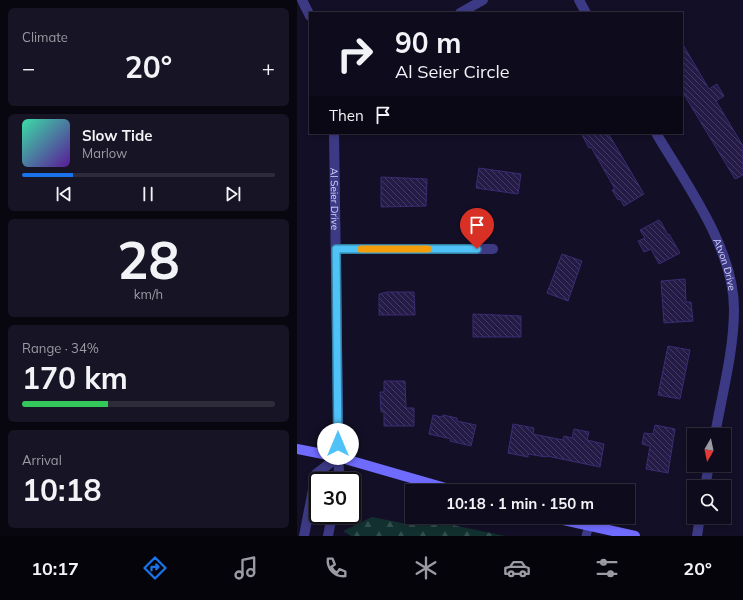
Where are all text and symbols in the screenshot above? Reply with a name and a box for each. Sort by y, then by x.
text: 90 m [395,25,461,60]
icon: right [329,28,381,80]
text: Climate [22,29,68,45]
text: 20° [125,48,172,86]
text: − [22,54,35,82]
text: + [262,54,275,82]
text: Al Seier Circle [395,60,510,83]
icon: arrive [372,104,394,126]
text: Then [329,106,364,125]
text: Slow Tide [82,126,152,145]
text: Marlow [82,145,127,161]
street label: Al Seier Drive [328,168,341,230]
icon: previous [53,183,75,205]
icon: pause [137,183,159,205]
icon: next [222,183,244,205]
pin [460,208,494,249]
icon: arrive [466,214,488,236]
text: 28 [117,227,180,292]
street label: Atvon Drive [710,236,739,292]
text: km/h [134,286,163,302]
text: Range · 34% [22,340,99,356]
text: 170 km [22,359,128,397]
position arrow [317,423,359,465]
north arrow [687,428,731,472]
map controls [687,428,731,524]
text: Arrival [22,452,62,468]
text: 10:18 [22,471,101,509]
speed limit sign: 30 [309,472,361,524]
button: search [687,480,731,524]
text: 10:18 · 1 min · 150 m [446,494,594,513]
icon: directions [141,554,169,582]
icon: music [232,554,260,582]
icon: phone [322,554,350,582]
icon: climate [412,554,440,582]
icon: car [503,554,531,582]
icon: filters [593,554,621,582]
text: 10:17 [31,557,79,580]
text: 20° [683,557,712,580]

